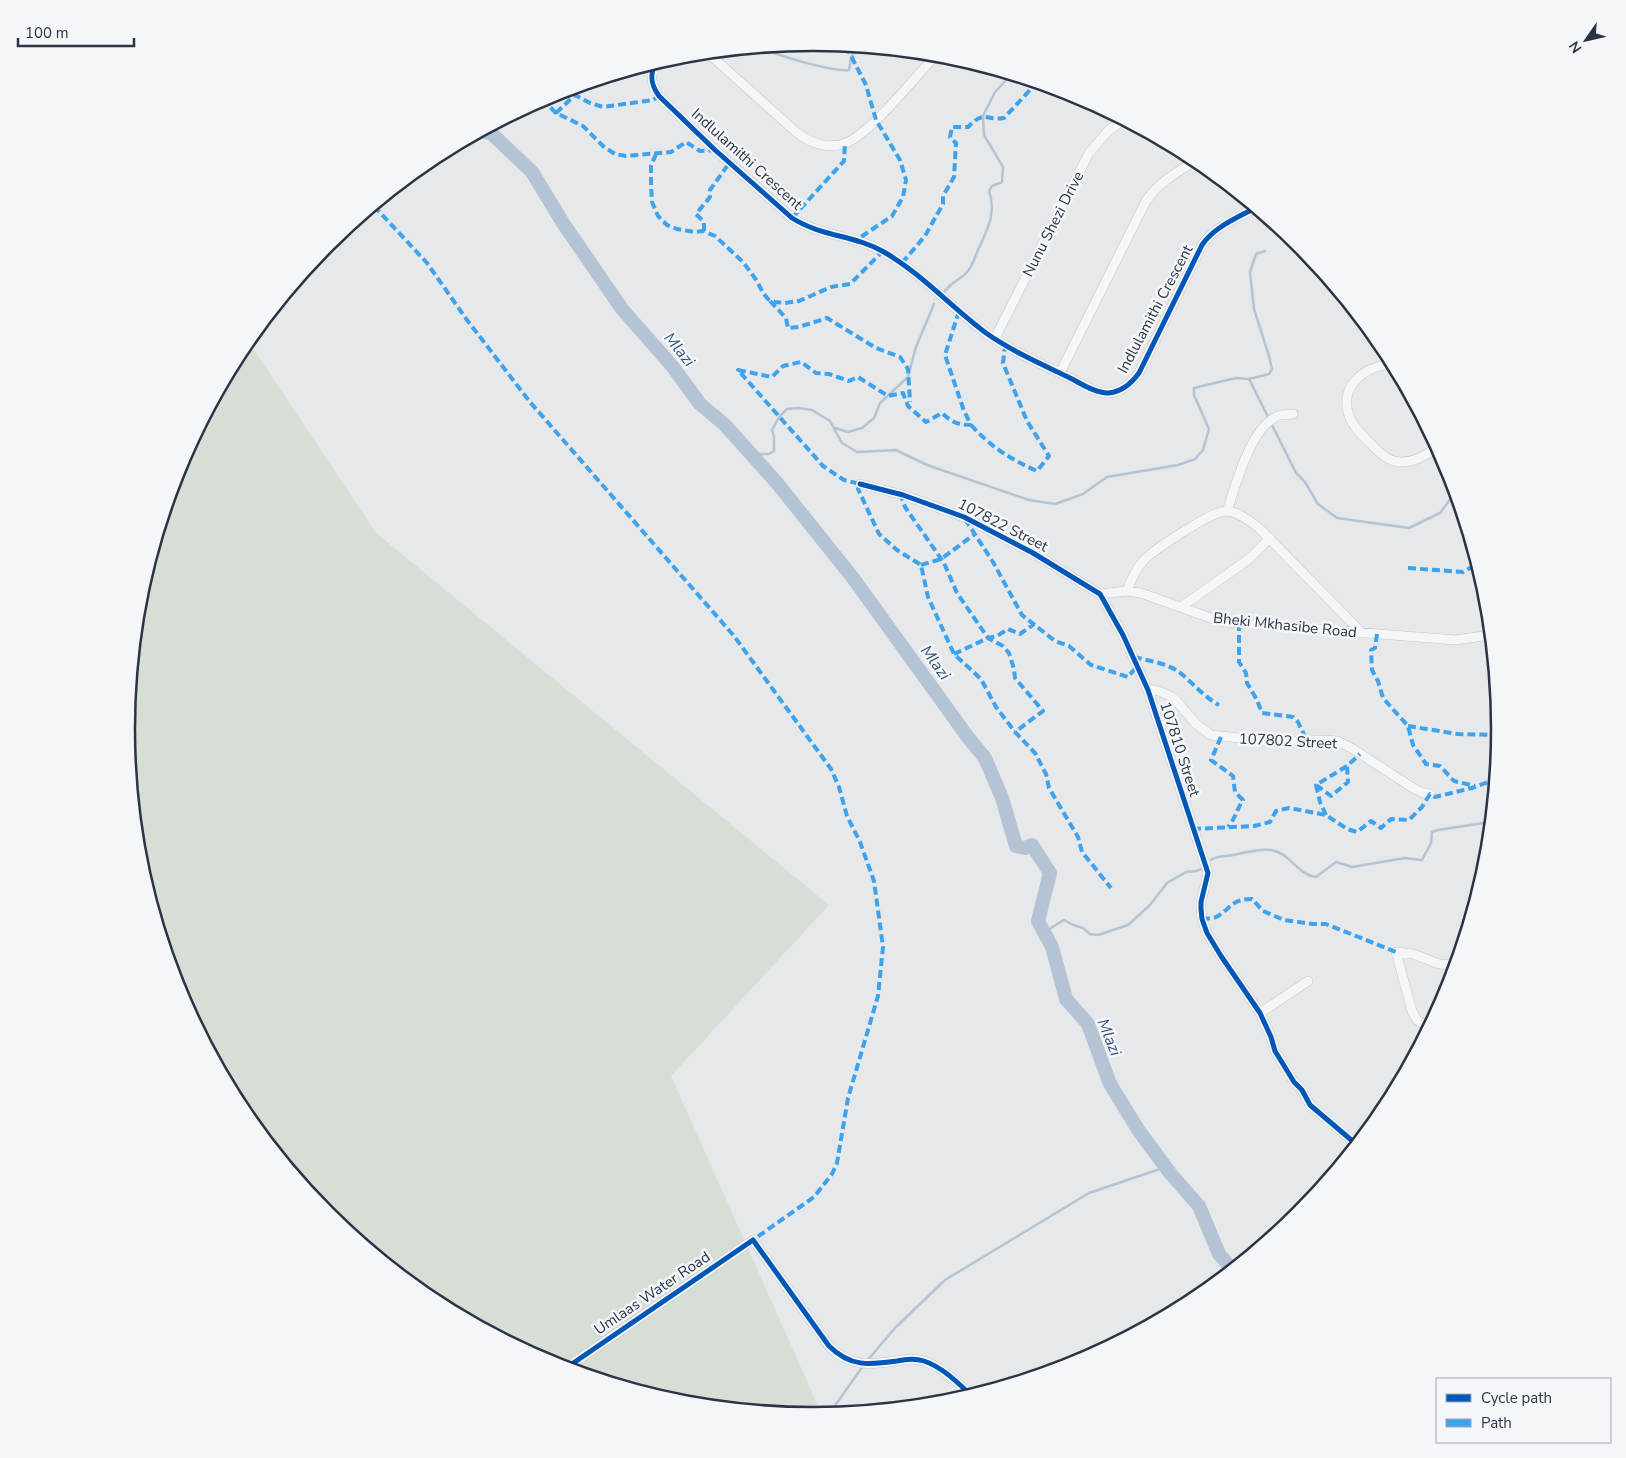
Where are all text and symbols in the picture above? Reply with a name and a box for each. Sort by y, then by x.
scale bar [18,15,134,47]
north arrow [1561,15,1611,65]
text: 100 m [25,23,69,43]
text: N [1565,37,1586,57]
street label: Indlulamithi Crescent [687,104,807,215]
street label: Nunu Shezi Drive [1018,168,1088,280]
street label: Indlulamithi Crescent [1113,241,1198,377]
water label: Mlazi [659,328,700,372]
street label: 107822 Street [954,494,1052,557]
street label: Bheki Mkhasibe Road [1212,608,1358,642]
water label: Mlazi [915,641,955,685]
street label: 107810 Street [1155,699,1205,800]
street label: 107802 Street [1238,728,1339,754]
water label: Mlazi [1092,1016,1126,1059]
street label: Umlaas Water Road [590,1247,714,1339]
legend [1436,1378,1611,1443]
text: Cycle path [1481,1388,1552,1408]
text: Path [1481,1413,1512,1433]

